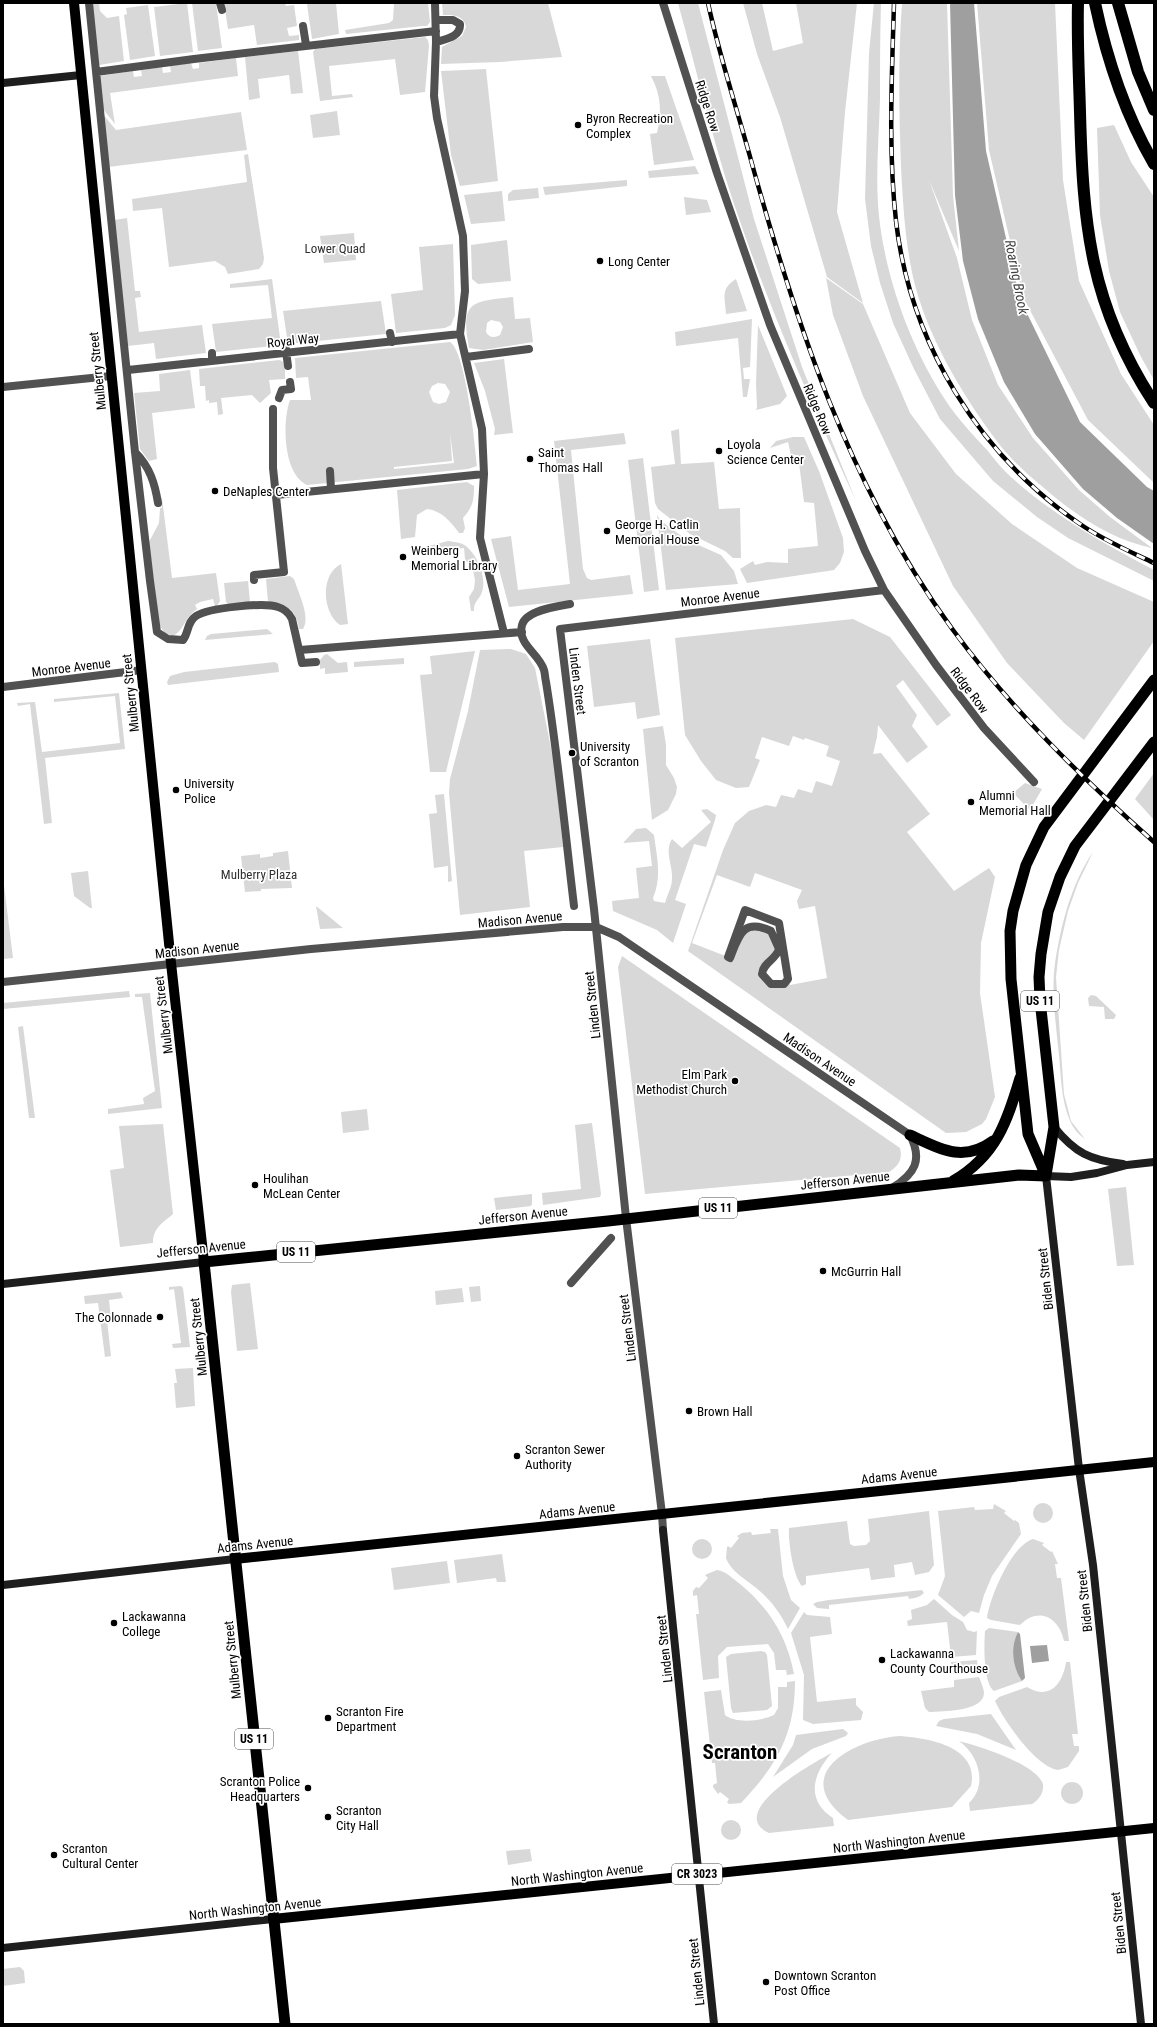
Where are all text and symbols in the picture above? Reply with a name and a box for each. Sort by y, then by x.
street label: Ridge Row [692,78,723,135]
place label: Byron Recreation Complex [586,111,673,141]
marker: Byron Recreation Complex [573,120,583,130]
water label: Roaring Brook [1002,238,1032,316]
park label: Lower Quad [305,241,365,256]
place label: Long Center [608,254,670,269]
marker: Long Center [595,256,605,266]
street label: Royal Way [266,330,320,351]
street label: Mulberry Street [86,331,109,411]
street label: Ridge Row [800,382,835,437]
place label: Loyola Science Center [727,437,804,467]
place label: Saint Thomas Hall [538,445,603,475]
marker: Loyola Science Center [714,446,724,456]
marker: Saint Thomas Hall [525,454,535,464]
place label: DeNaples Center [223,484,309,499]
marker: DeNaples Center [210,486,220,496]
place label: George H. Catlin Memorial House [615,517,699,547]
marker: George H. Catlin Memorial House [602,526,612,536]
place label: Weinberg Memorial Library [411,543,498,573]
marker: Weinberg Memorial Library [398,552,408,562]
street label: Monroe Avenue [680,585,760,610]
street label: Linden Street [566,647,589,716]
street label: Mulberry Street [119,653,142,733]
street label: Monroe Avenue [31,655,111,680]
street label: Ridge Row [947,664,992,717]
place label: University of Scranton [580,739,639,769]
marker: University of Scranton [567,748,577,758]
place label: University Police [184,776,235,806]
marker: University Police [171,785,181,795]
place label: Alumni Memorial Hall [979,788,1051,818]
marker: Alumni Memorial Hall [966,797,976,807]
park label: Mulberry Plaza [221,867,297,882]
street label: Madison Avenue [477,908,563,931]
street label: Madison Avenue [154,938,240,961]
street label: Linden Street [581,970,603,1039]
street label: Mulberry Street [151,975,176,1055]
road number: US 11 [1021,991,1059,1011]
street label: Madison Avenue [780,1030,859,1089]
place label: Elm Park Methodist Church [636,1067,727,1097]
marker: Elm Park Methodist Church [730,1076,740,1086]
street label: Jefferson Avenue [800,1168,890,1193]
place label: Houlihan McLean Center [263,1171,340,1201]
marker: Houlihan McLean Center [250,1180,260,1190]
road number: US 11 [699,1198,737,1218]
street label: Jefferson Avenue [478,1203,568,1228]
street label: Jefferson Avenue [156,1236,246,1261]
road number: US 11 [277,1242,315,1262]
street label: Biden Street [1035,1247,1056,1311]
place label: McGurrin Hall [831,1264,901,1279]
marker: McGurrin Hall [818,1266,828,1276]
street label: Linden Street [616,1293,639,1362]
street label: Mulberry Street [187,1297,210,1377]
place label: The Colonnade [75,1310,152,1325]
marker: The Colonnade [155,1312,165,1322]
place label: Brown Hall [697,1404,752,1419]
marker: Brown Hall [684,1406,694,1416]
place label: Scranton Sewer Authority [525,1442,605,1472]
marker: Scranton Sewer Authority [512,1451,522,1461]
street label: Adams Avenue [860,1464,938,1487]
street label: Adams Avenue [538,1499,616,1522]
street label: Adams Avenue [216,1533,294,1556]
street label: Biden Street [1074,1569,1095,1633]
place label: Lackawanna College [122,1609,186,1639]
street label: Linden Street [653,1614,675,1683]
marker: Lackawanna College [109,1618,119,1628]
street label: Mulberry Street [221,1620,244,1700]
place label: Lackawanna County Courthouse [890,1646,988,1676]
marker: Lackawanna County Courthouse [877,1655,887,1665]
place label: Scranton Fire Department [336,1704,404,1734]
marker: Scranton Fire Department [323,1713,333,1723]
road number: US 11 [235,1729,273,1749]
district label: Scranton [703,1740,777,1764]
place label: Scranton Police Headquarters [220,1774,300,1804]
marker: Scranton Police Headquarters [303,1783,313,1793]
place label: Scranton City Hall [336,1803,382,1833]
marker: Scranton City Hall [323,1812,333,1822]
street label: North Washington Avenue [832,1827,966,1856]
place label: Scranton Cultural Center [62,1841,138,1871]
marker: Scranton Cultural Center [49,1850,59,1860]
street label: North Washington Avenue [510,1860,644,1889]
road number: CR 3023 [672,1864,722,1884]
street label: Biden Street [1108,1891,1129,1955]
street label: North Washington Avenue [188,1894,322,1923]
street label: Linden Street [685,1937,707,2006]
place label: Downtown Scranton Post Office [774,1968,876,1998]
marker: Downtown Scranton Post Office [761,1977,771,1987]

